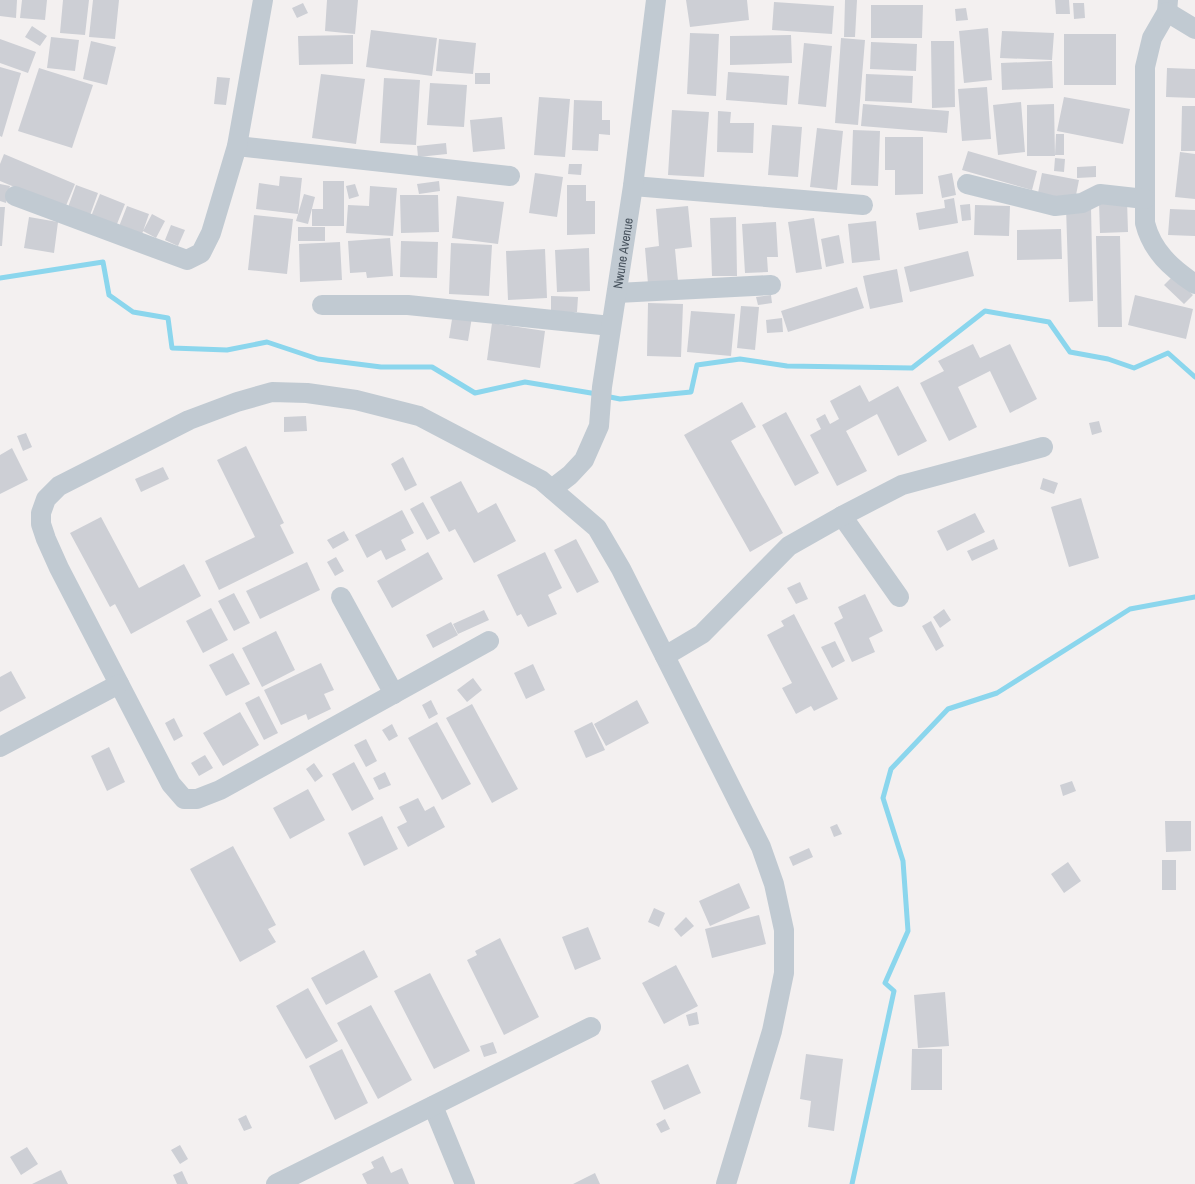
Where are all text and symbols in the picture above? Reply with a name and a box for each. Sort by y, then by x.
street label: Nwune Avenue [609,216,637,290]

